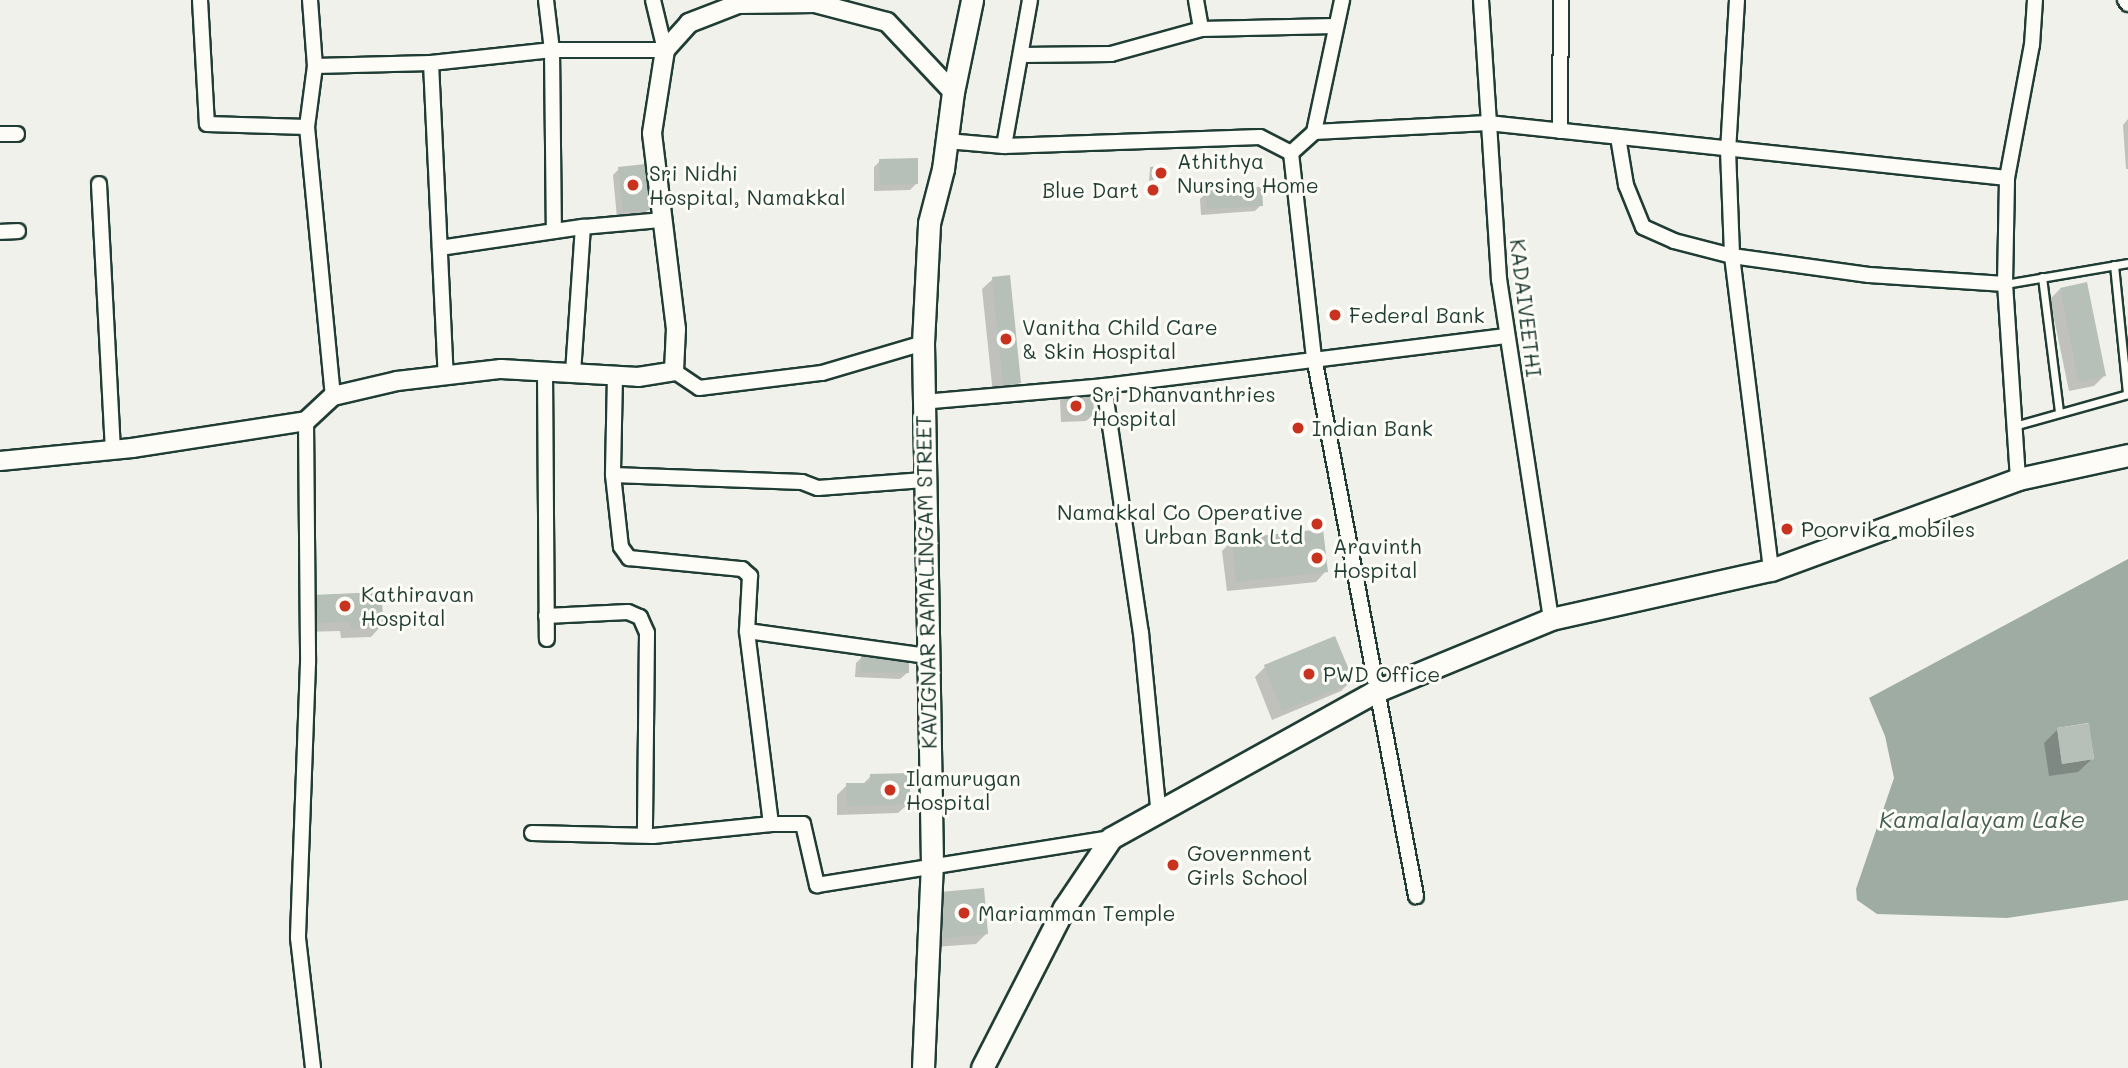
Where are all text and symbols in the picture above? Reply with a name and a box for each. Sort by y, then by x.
place label: Athithya Nursing Home [1177,148,1319,198]
place label: Sri Nidhi Hospital, Namakkal [649,160,846,210]
marker: Athithya Nursing Home [1151,163,1171,183]
marker: Sri Nidhi Hospital, Namakkal [623,175,643,195]
place label: Blue Dart [1042,177,1139,203]
marker: Blue Dart [1145,182,1161,198]
street label: KADAIVEETHI [1505,238,1547,378]
place label: Federal Bank [1349,302,1485,328]
marker: Federal Bank [1327,307,1343,323]
place label: Vanitha Child Care & Skin Hospital [1022,314,1218,364]
marker: Vanitha Child Care & Skin Hospital [996,329,1016,349]
place label: Sri Dhanvanthries Hospital [1092,381,1276,431]
marker: Sri Dhanvanthries Hospital [1066,396,1086,416]
street label: KAVIGNAR RAMALINGAM STREET [910,415,942,749]
place label: Indian Bank [1312,415,1433,441]
marker: Indian Bank [1290,420,1306,436]
place label: Namakkal Co Operative Urban Bank Ltd [1057,499,1303,549]
marker: Namakkal Co Operative Urban Bank Ltd [1309,516,1325,532]
place label: Poorvika mobiles [1801,516,1975,542]
marker: Poorvika mobiles [1779,521,1795,537]
place label: Aravinth Hospital [1333,533,1421,583]
marker: Aravinth Hospital [1307,548,1327,568]
place label: Kathiravan Hospital [361,581,474,631]
marker: Kathiravan Hospital [335,596,355,616]
place label: PWD Office [1323,661,1440,687]
marker: PWD Office [1301,666,1317,682]
place label: Ilamurugan Hospital [906,765,1021,815]
marker: Ilamurugan Hospital [880,780,900,800]
water label: Kamalalayam Lake [1879,805,2085,833]
place label: Government Girls School [1187,840,1312,890]
marker: Government Girls School [1165,857,1181,873]
place label: Mariamman Temple [978,900,1175,926]
marker: Mariamman Temple [956,905,972,921]

